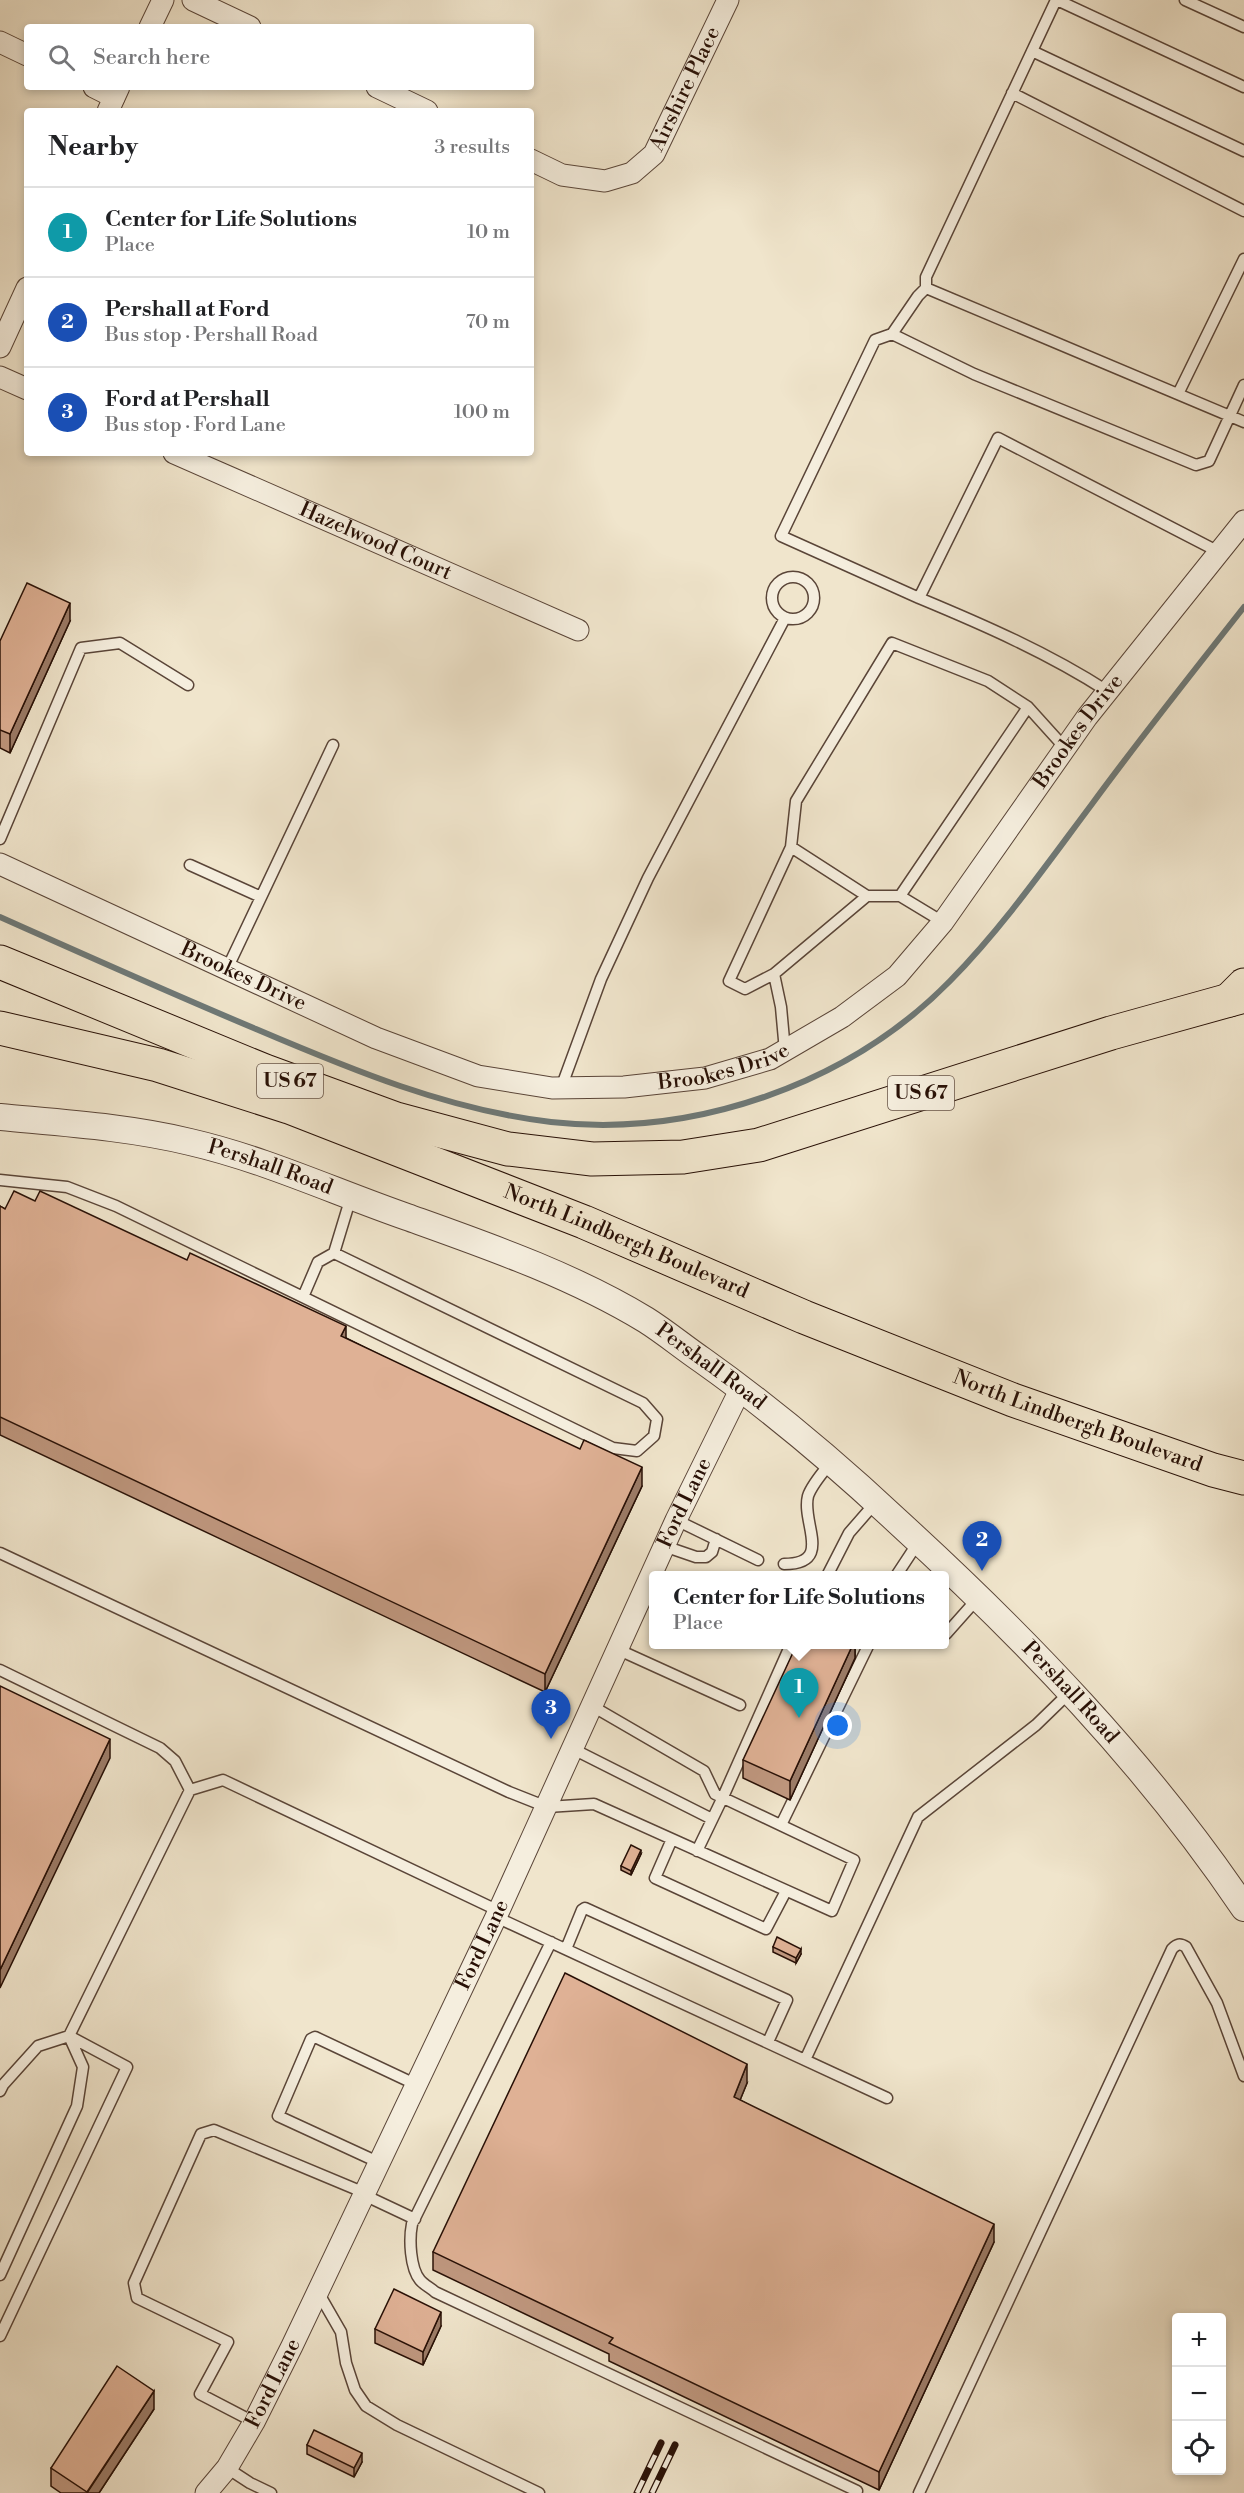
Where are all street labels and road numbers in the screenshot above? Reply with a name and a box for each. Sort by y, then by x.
street label: Airshire Place [644,23,726,157]
street label: Hazelwood Court [295,496,456,586]
street label: Brookes Drive [1027,669,1129,795]
street label: Brookes Drive [175,936,310,1017]
street label: Brookes Drive [655,1037,794,1096]
road number: US 67 [257,1064,323,1098]
road number: US 67 [888,1076,954,1110]
street label: Pershall Road [205,1134,337,1201]
street label: North Lindbergh Boulevard [500,1179,753,1305]
street label: Pershall Road [650,1317,771,1416]
street label: North Lindbergh Boulevard [949,1364,1206,1478]
street label: Ford Lane [652,1454,718,1552]
street label: Pershall Road [1016,1636,1124,1749]
street label: Ford Lane [450,1896,515,1994]
street label: Ford Lane [240,2335,307,2433]

